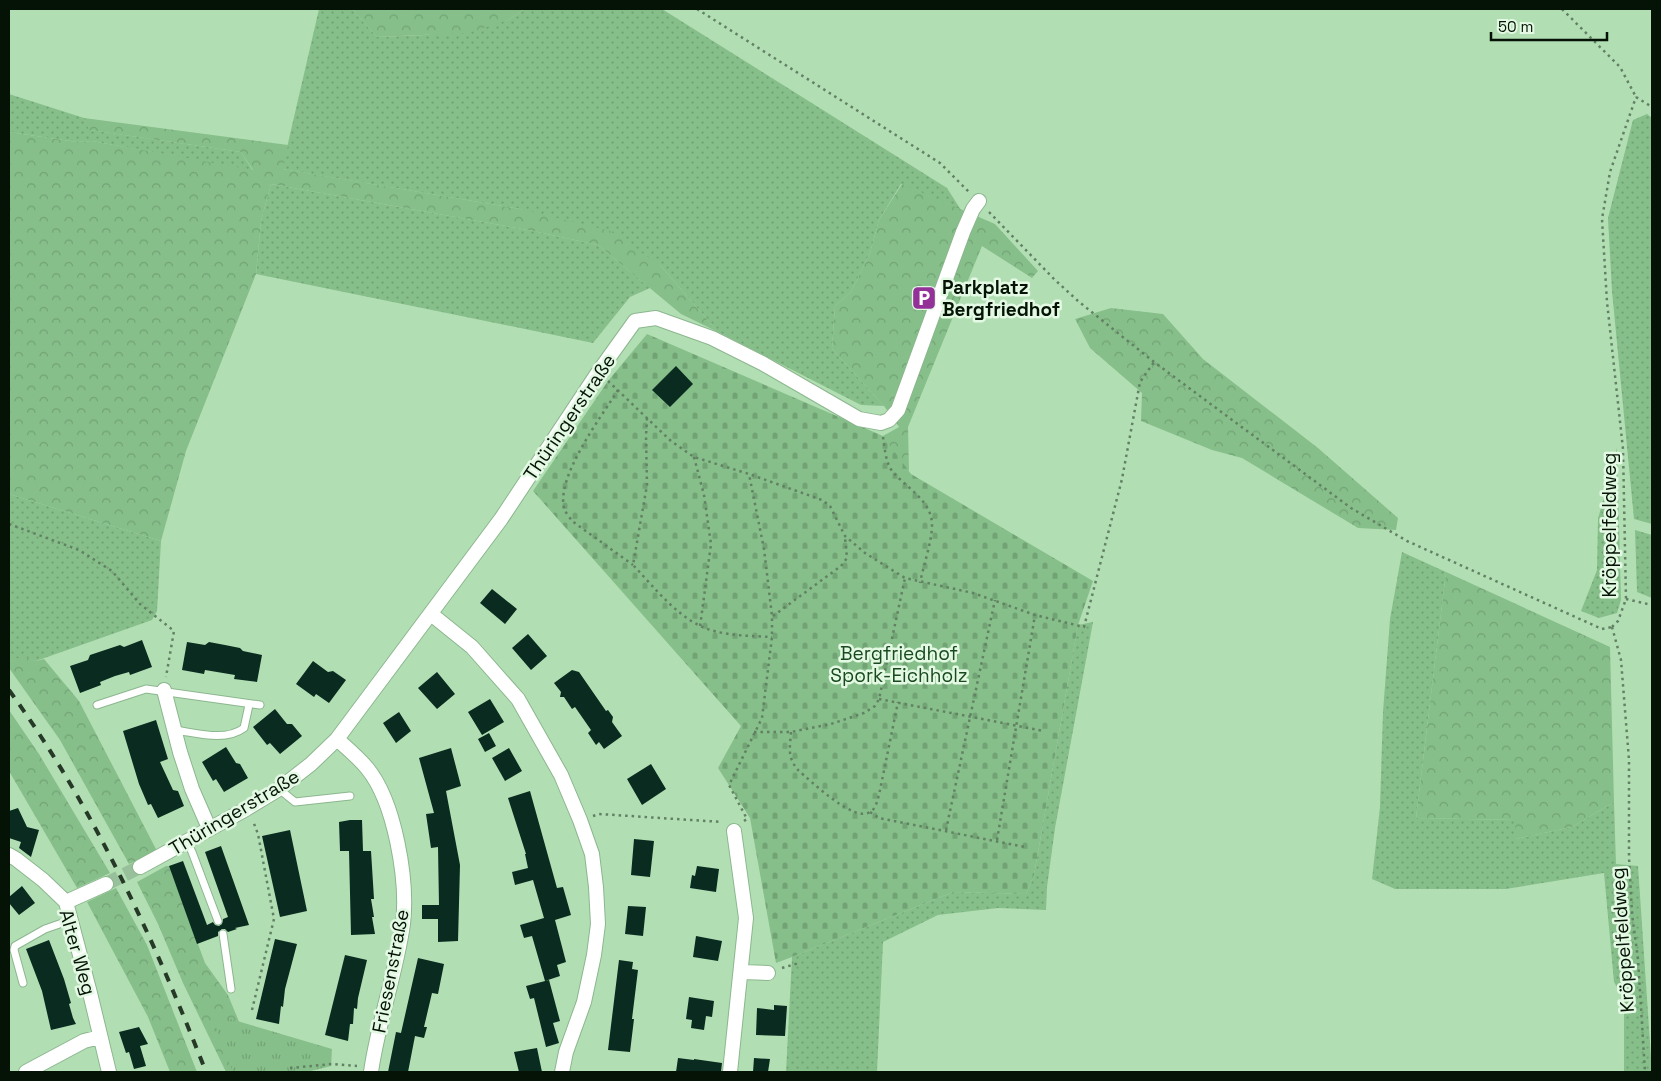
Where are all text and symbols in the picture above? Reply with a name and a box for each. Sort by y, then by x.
scale bar [1491,10,1607,42]
text: 50 m [1498,17,1533,36]
place label: Parkplatz Bergfriedhof [942,275,1060,322]
parking icon: Parkplatz Bergfriedhof [911,285,937,311]
street label: Thüringerstraße [518,349,621,485]
street label: Kröppelfeldweg [1597,452,1622,598]
park label: Bergfriedhof Spork-Eichholz [830,641,968,688]
street label: Thüringerstraße [165,764,304,861]
street label: Kröppelfeldweg [1605,867,1640,1013]
street label: Alter Weg [53,906,102,998]
street label: Friesenstraße [366,907,415,1035]

